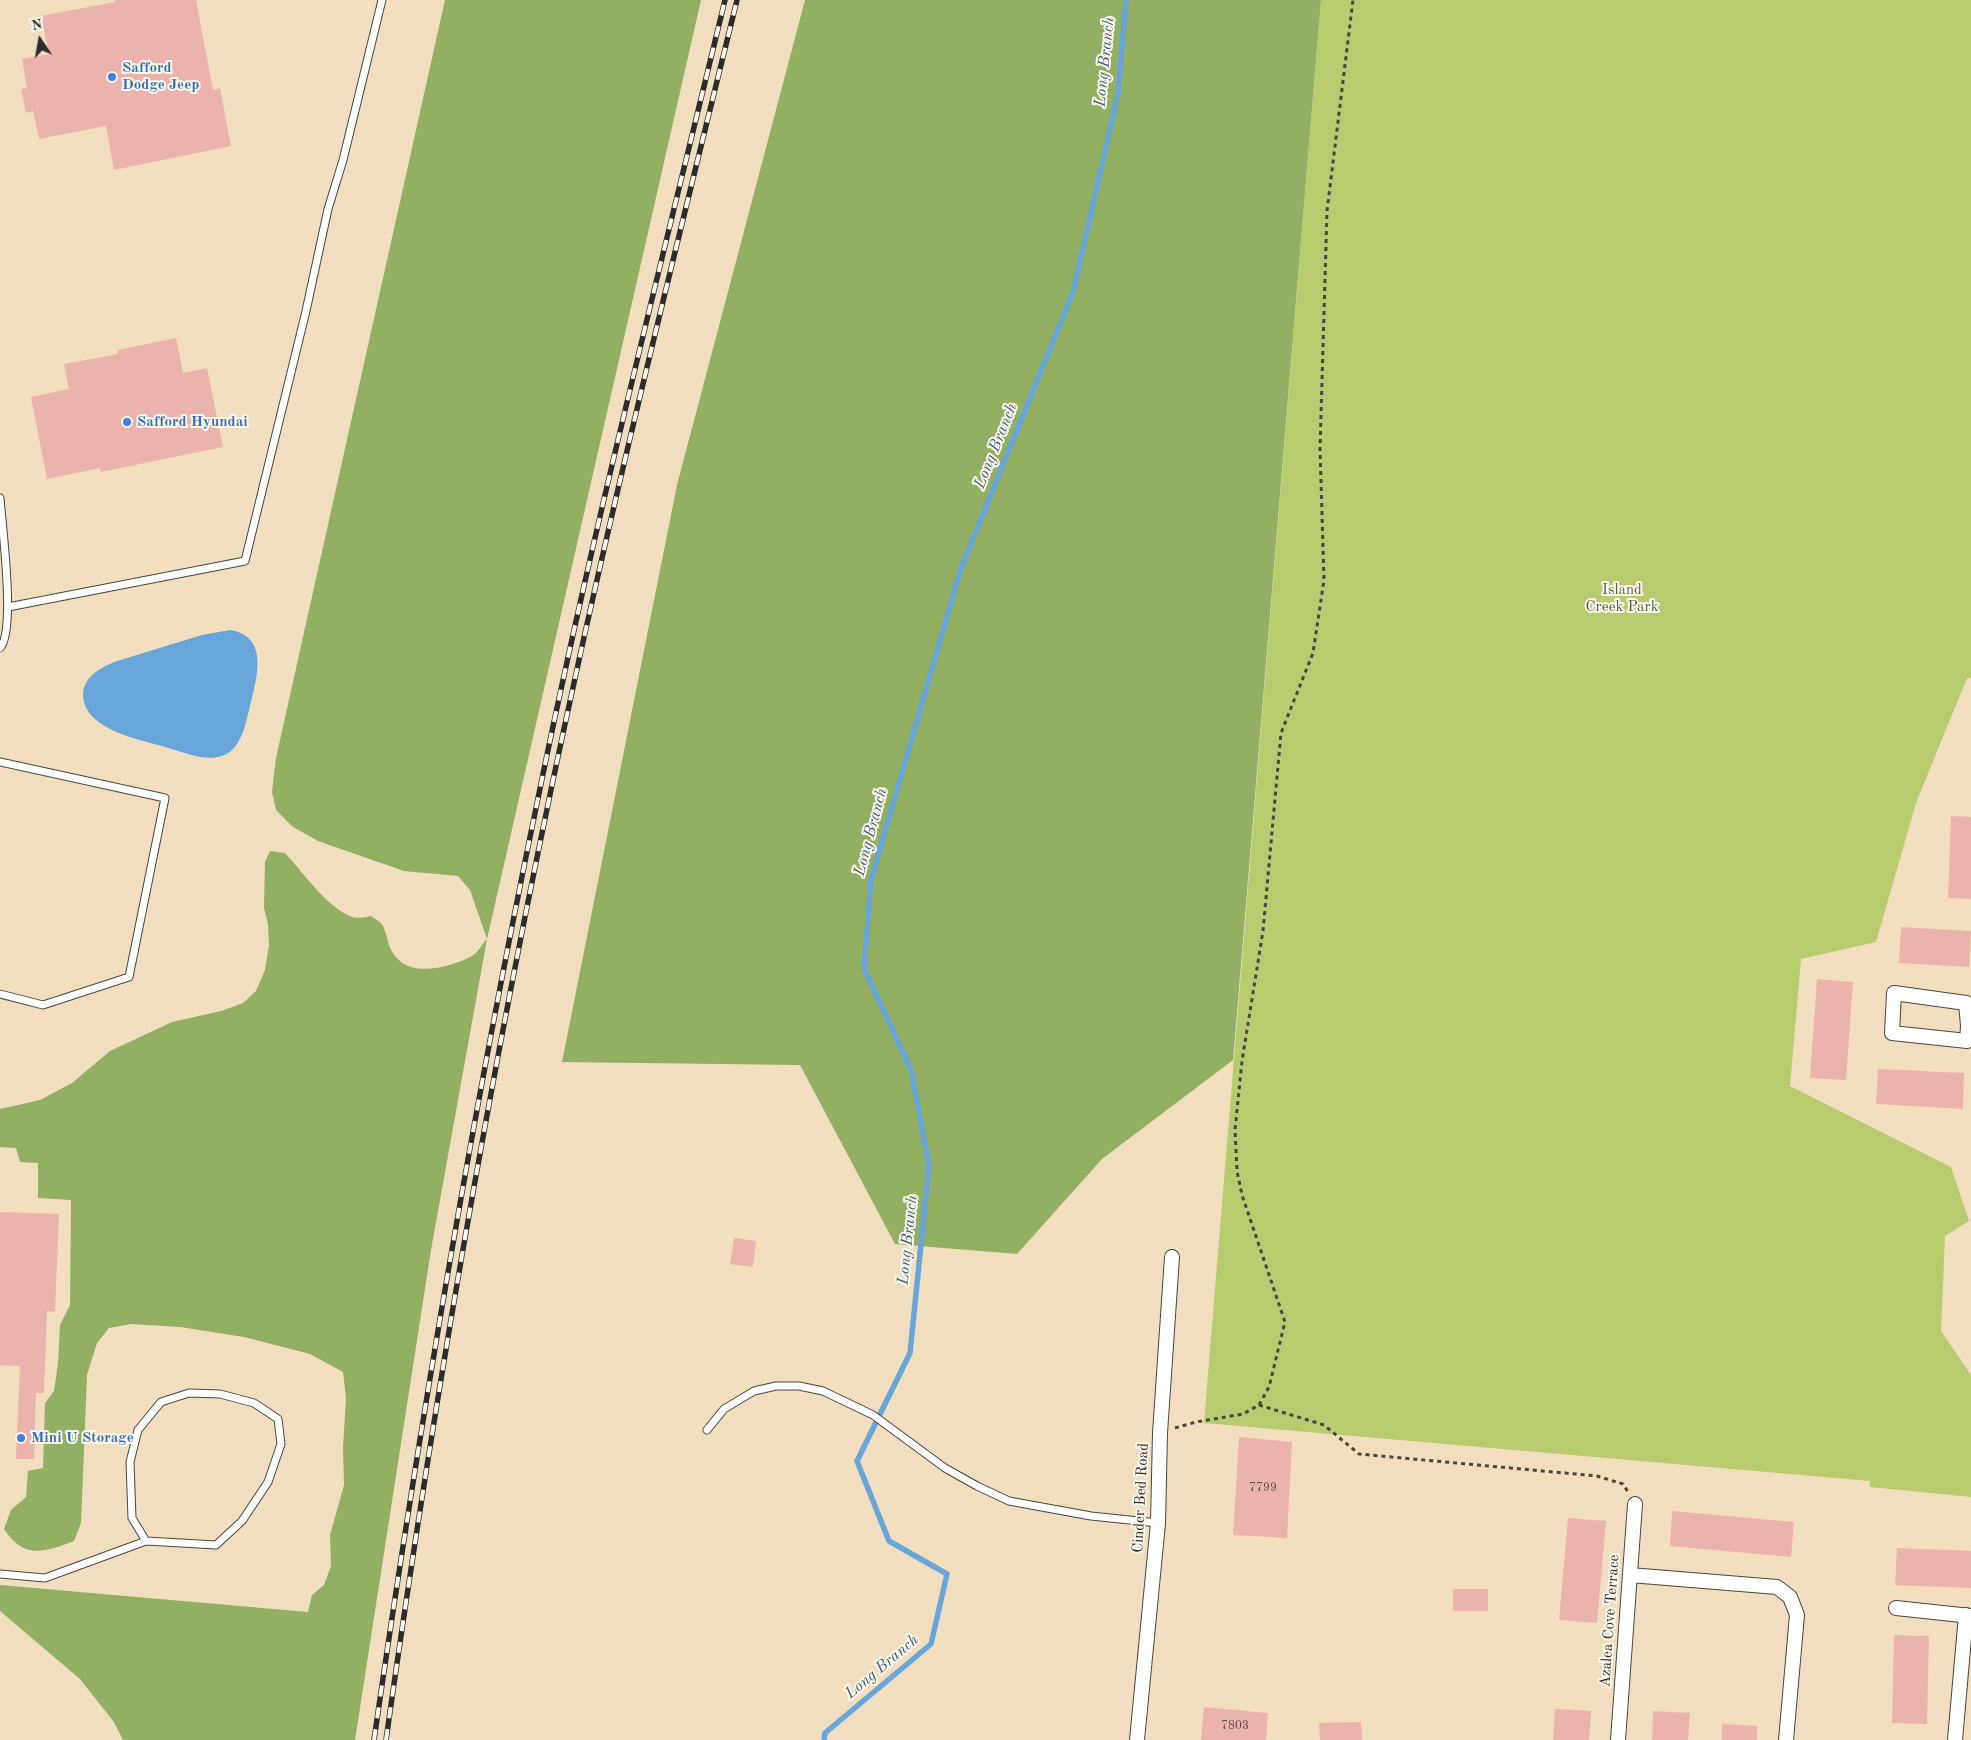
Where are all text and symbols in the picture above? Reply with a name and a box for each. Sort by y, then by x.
north arrow [15,15,65,65]
water label: Long Branch [1091,16,1119,108]
text: N [30,17,44,33]
place label: Safford Dodge Jeep [122,59,199,94]
marker: Safford Dodge Jeep [106,71,118,83]
water label: Long Branch [970,401,1022,491]
place label: Safford Hyundai [137,413,248,431]
marker: Safford Hyundai [121,416,133,428]
park label: Island Creek Park [1586,581,1658,616]
water label: Long Branch [850,786,892,878]
water label: Long Branch [894,1194,922,1286]
place label: Mini U Storage [31,1429,134,1447]
marker: Mini U Storage [15,1432,27,1444]
street label: Cinder Bed Road [1129,1443,1153,1553]
house number: 7799 [1249,1481,1277,1495]
street label: Azalea Cove Terrace [1596,1554,1624,1688]
water label: Long Branch [841,1631,923,1703]
house number: 7803 [1221,1719,1249,1733]

